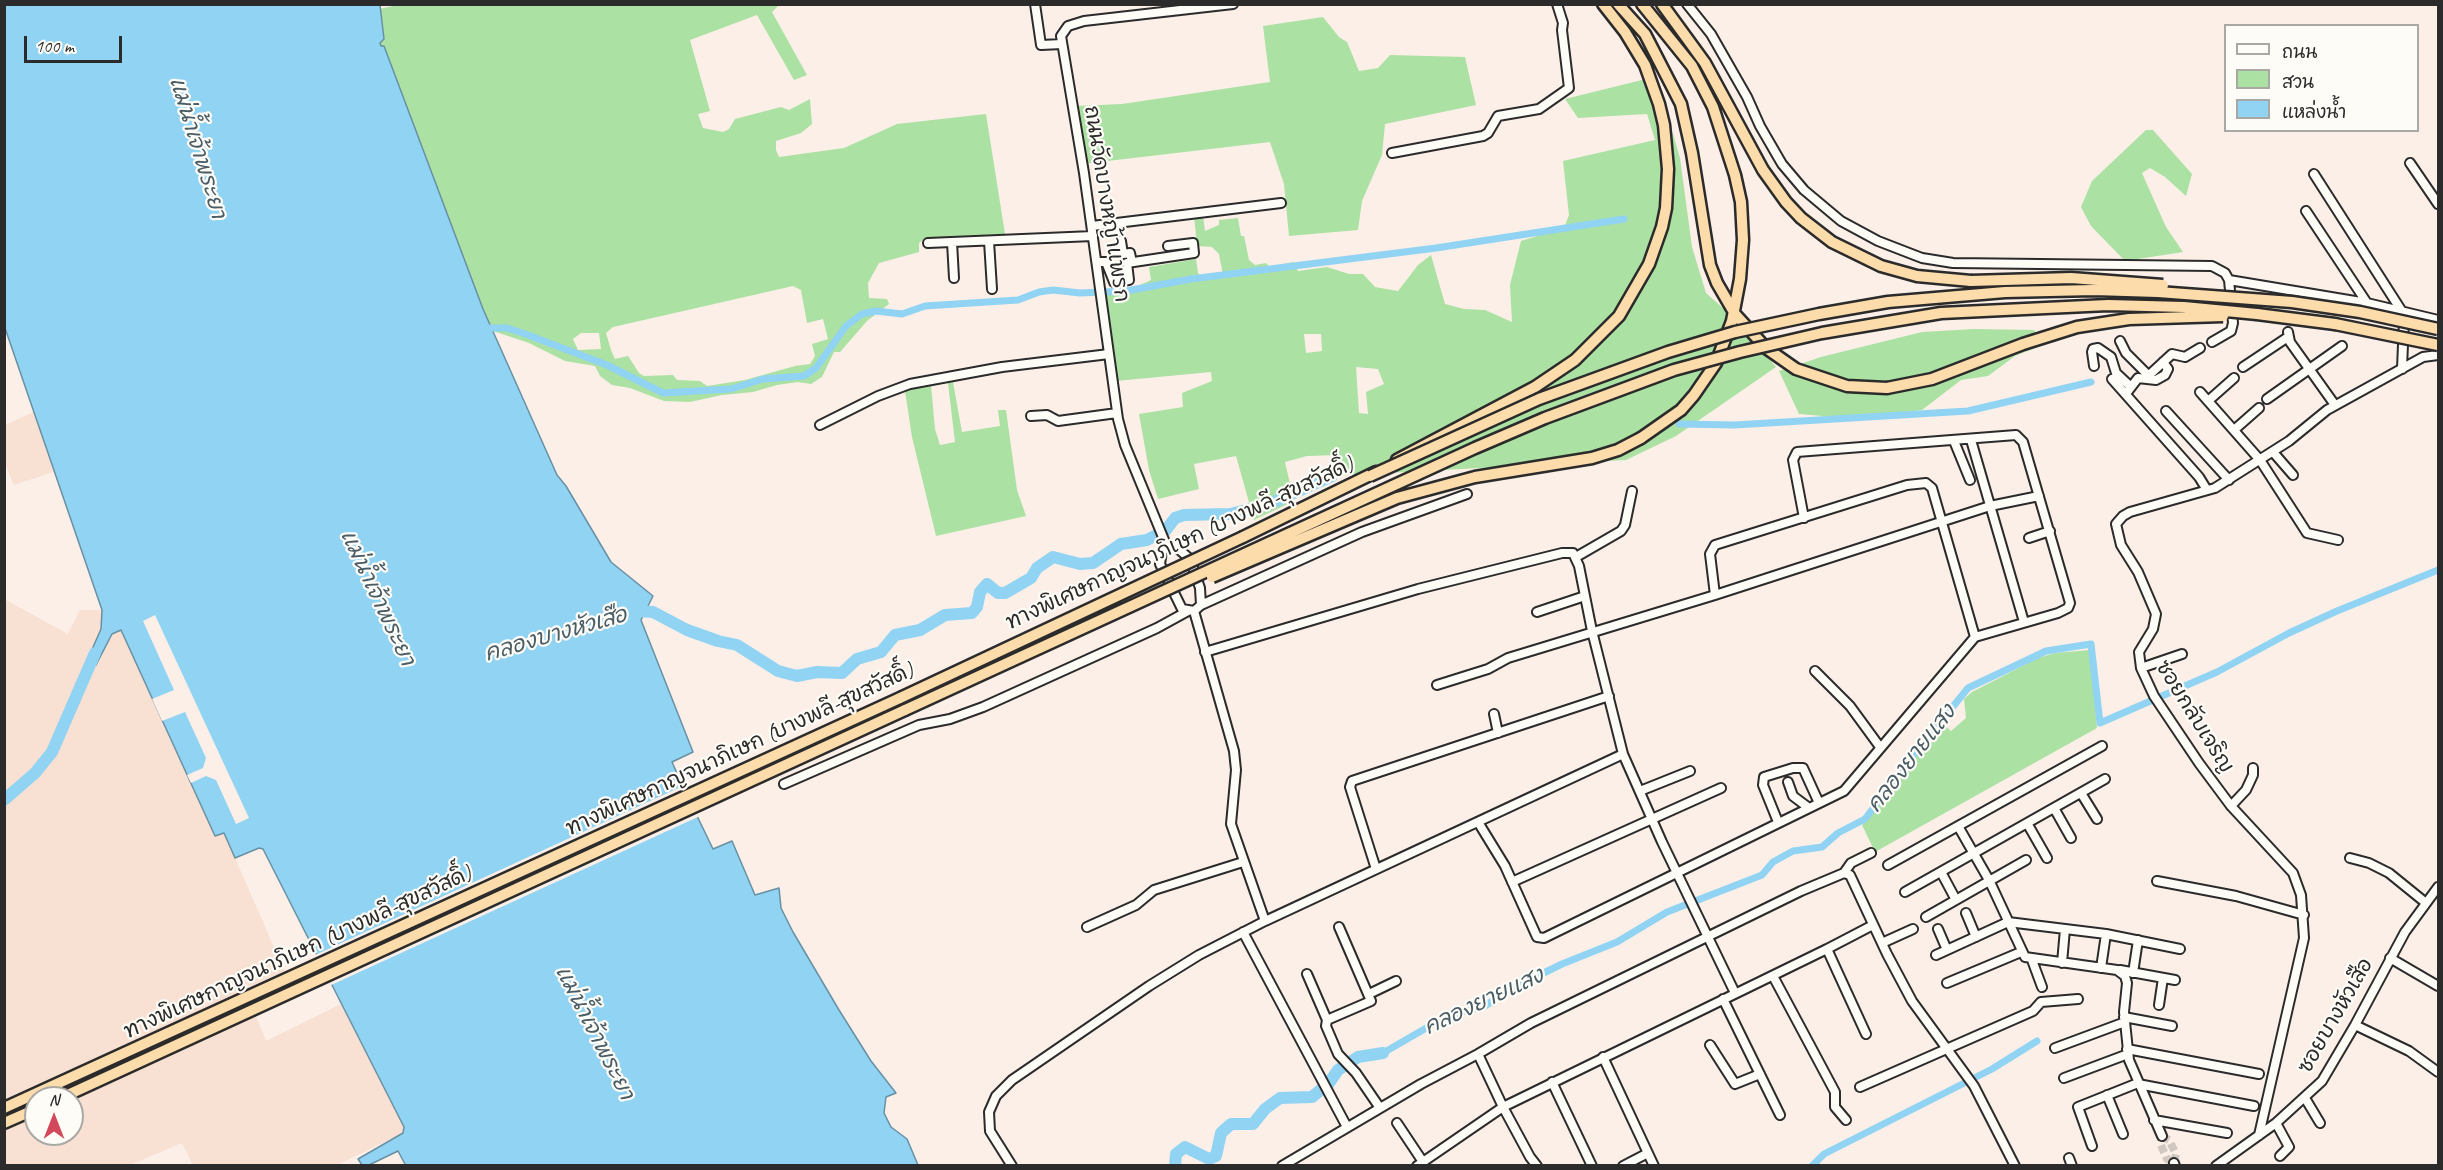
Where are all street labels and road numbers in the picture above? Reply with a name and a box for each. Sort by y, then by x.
street label: ถนนวัดบางหญ้าแพรก [1078,104,1134,304]
street label: ทางพิเศษกาญจนาภิเษก (บางพลี-สุขสวัสดิ์) [1002,452,1358,636]
street label: ซอยกลับเจริญ [2149,656,2239,778]
street label: ทางพิเศษกาญจนาภิเษก (บางพลี-สุขสวัสดิ์) [562,658,918,842]
street label: ทางพิเศษกาญจนาภิเษก (บางพลี-สุขสวัสดิ์) [120,861,476,1045]
street label: ซอยบางหัวเสือ [2293,954,2379,1078]

